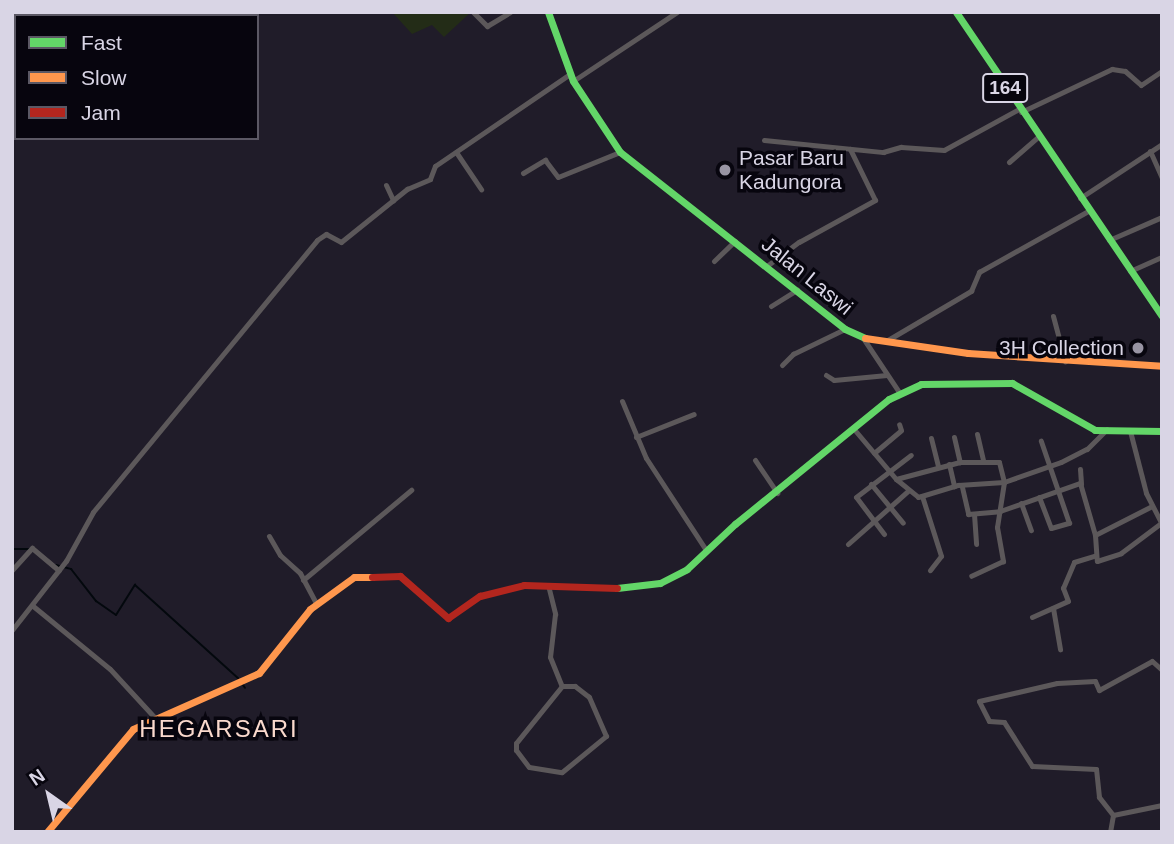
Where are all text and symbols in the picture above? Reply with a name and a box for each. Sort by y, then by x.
legend [14,14,259,140]
text: Fast [81,31,122,54]
text: Slow [81,66,127,89]
road number: 164 [981,72,1030,104]
text: Jam [81,101,121,124]
place label: Pasar Baru Kadungora [739,145,844,195]
marker: Pasar Baru Kadungora [717,162,733,178]
street label: Jalan Laswi [756,232,858,320]
place label: 3H Collection [999,335,1124,361]
marker: 3H Collection [1130,340,1146,356]
district label: HEGARSARI [140,715,298,743]
north arrow [14,760,84,830]
text: N [25,765,49,790]

